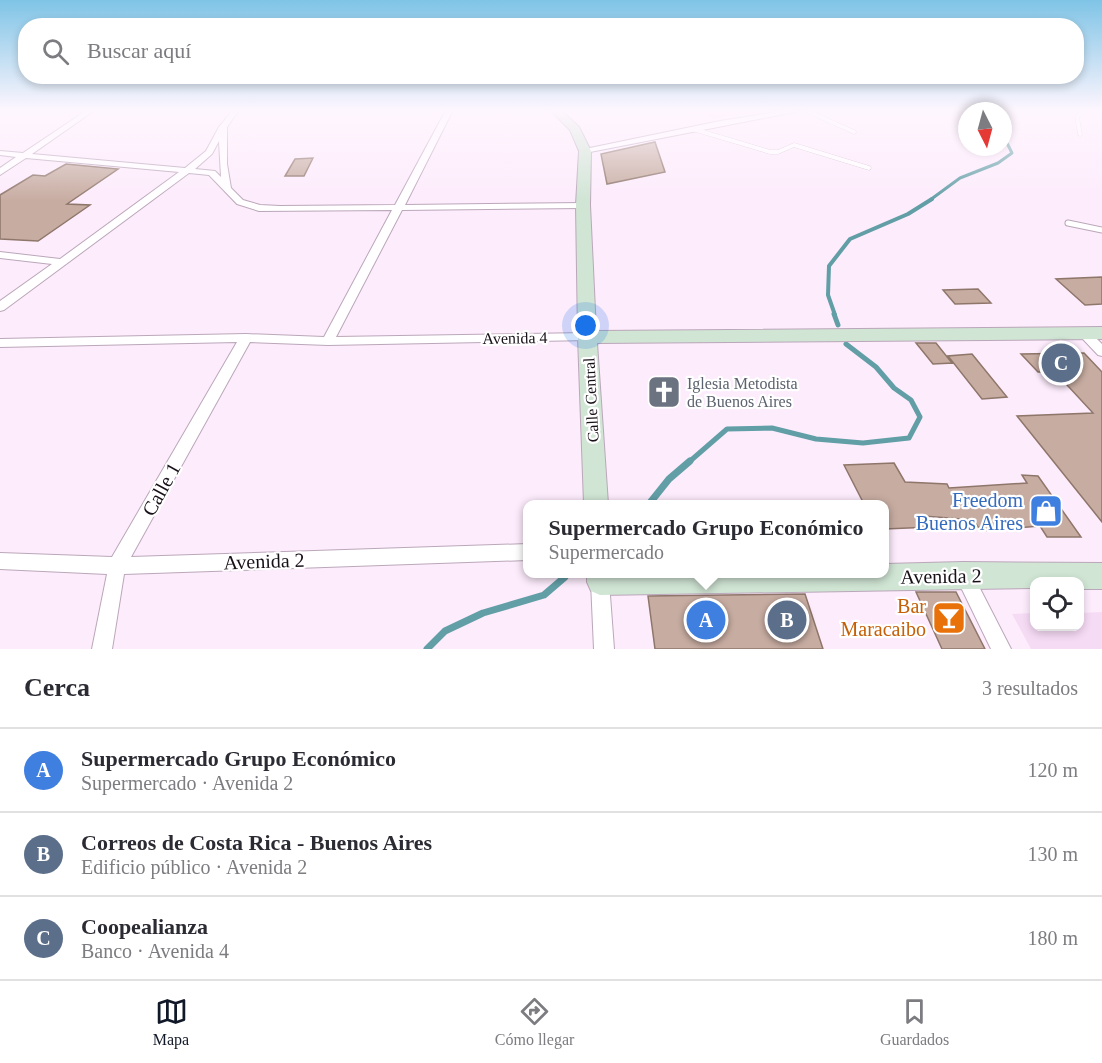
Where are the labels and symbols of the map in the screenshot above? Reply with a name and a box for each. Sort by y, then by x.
north arrow [958,102,1012,156]
your location [571,311,600,340]
street label: Avenida 4 [482,329,548,347]
pin: C [1042,340,1080,386]
street label: Calle Central [580,357,602,443]
church icon: Iglesia Metodista de Buenos Aires [646,374,682,410]
place label: Iglesia Metodista de Buenos Aires [687,375,798,410]
street label: Calle 1 [138,459,184,519]
place label: Freedom Buenos Aires [916,489,1023,534]
shop icon: Freedom Buenos Aires [1028,493,1064,529]
street label: Avenida 2 [223,549,305,573]
street label: Avenida 2 [900,564,982,588]
place label: Bar Maracaibo [840,595,926,640]
pin: A [686,598,726,642]
pin: B [768,598,806,642]
bar icon: Bar Maracaibo [931,600,967,636]

